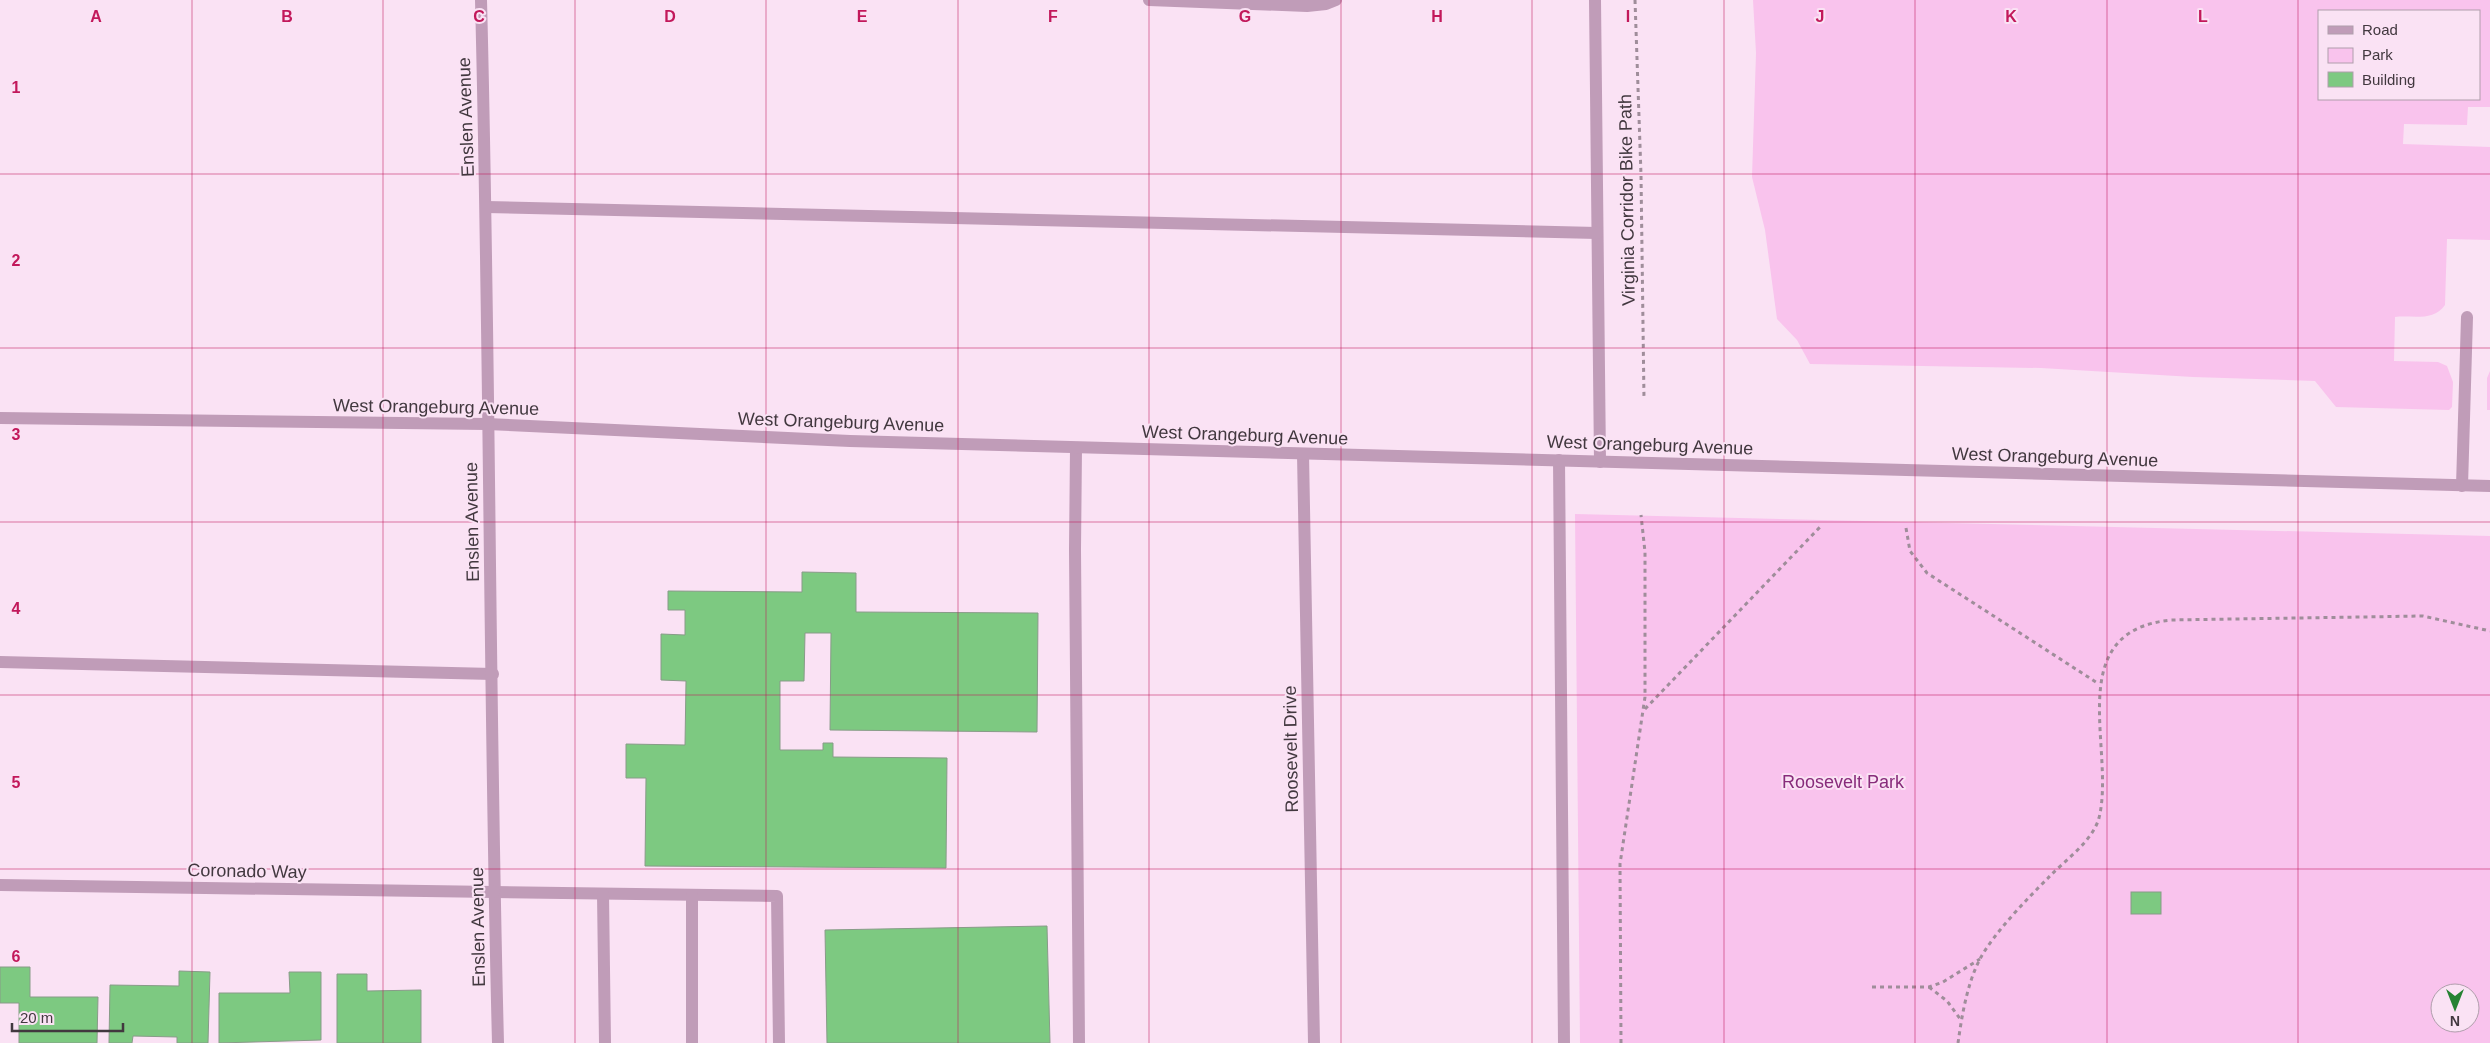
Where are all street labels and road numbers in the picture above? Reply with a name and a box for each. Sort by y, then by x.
street label: Enslen Avenue [454,57,478,177]
street label: Virginia Corridor Bike Path [1615,94,1639,306]
street label: West Orangeburg Avenue [333,395,539,419]
street label: West Orangeburg Avenue [737,408,945,436]
street label: West Orangeburg Avenue [1141,421,1349,449]
street label: West Orangeburg Avenue [1546,431,1754,459]
street label: West Orangeburg Avenue [1951,443,2159,471]
street label: Enslen Avenue [461,462,483,582]
street label: Roosevelt Drive [1280,685,1302,813]
street label: Coronado Way [187,860,307,882]
street label: Enslen Avenue [467,867,489,987]

